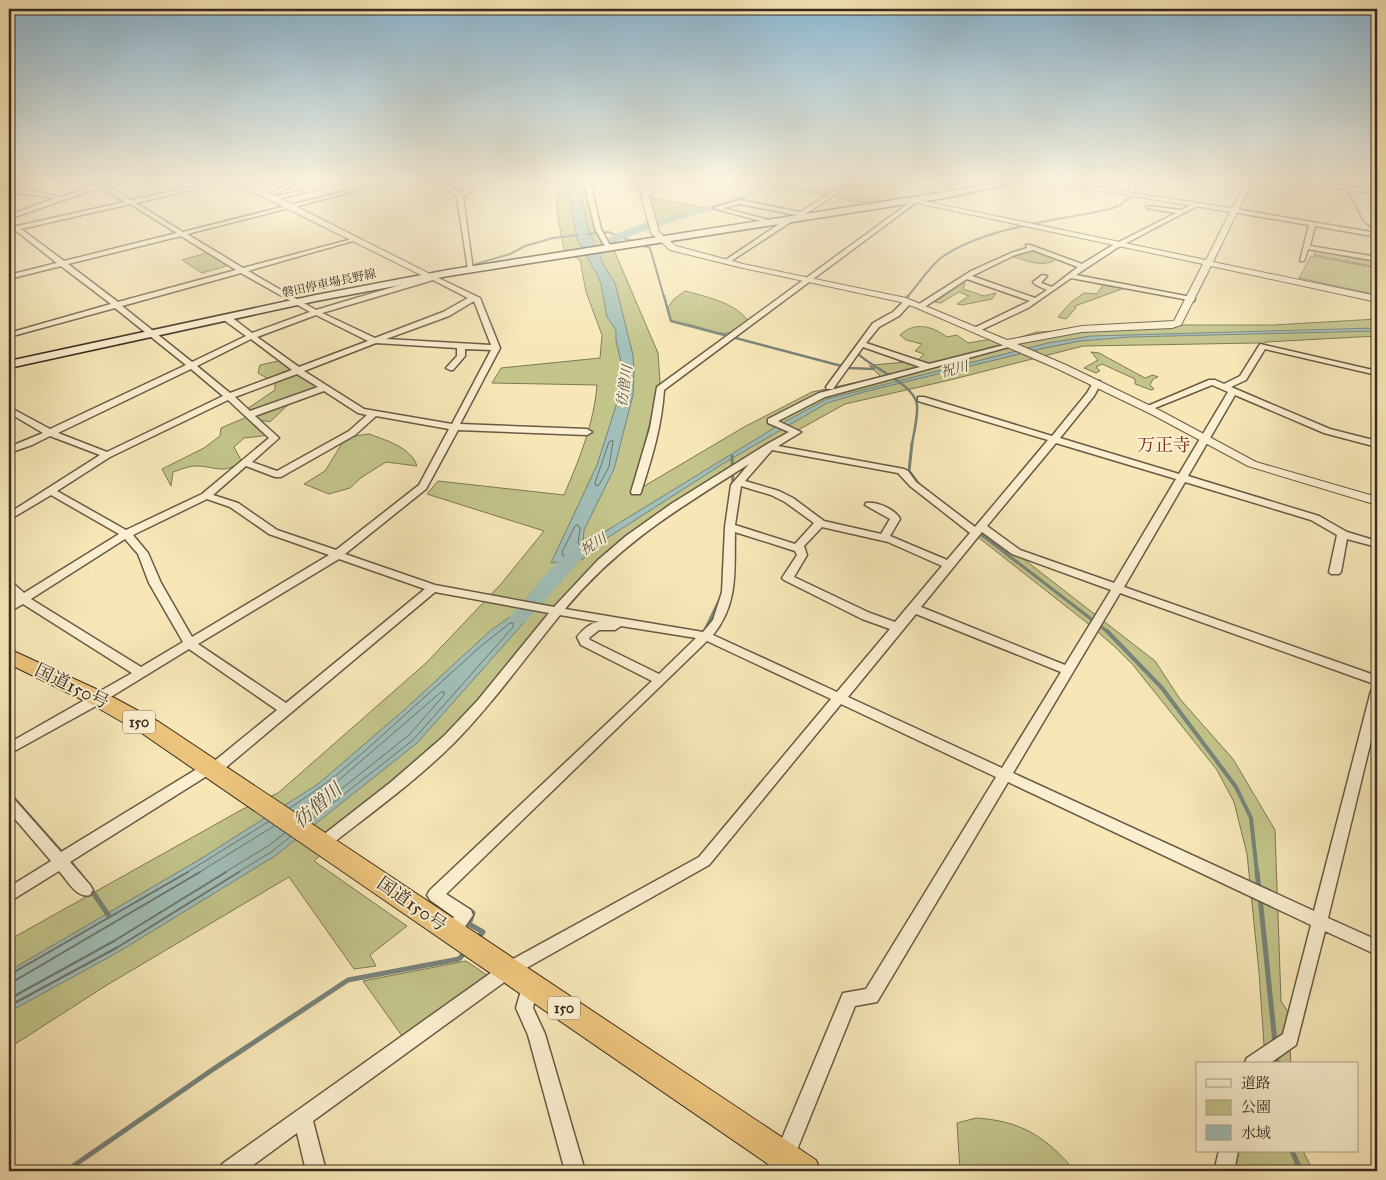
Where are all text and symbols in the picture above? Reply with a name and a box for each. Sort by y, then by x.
street label: 磐田停車場長野線 [281,266,377,300]
water label: 祝川 [938,357,972,381]
water label: 彷僧川 [613,362,636,408]
district label: 万正寺 [1137,434,1191,456]
water label: 祝川 [577,529,611,559]
street label: 国道150号 [31,659,113,713]
road number: 150 [123,710,155,734]
water label: 彷僧川 [288,777,348,833]
street label: 国道150号 [373,872,451,936]
road number: 150 [548,996,580,1020]
legend [1196,1062,1358,1152]
text: 道路 [1241,1074,1271,1092]
text: 公園 [1241,1098,1271,1116]
text: 水域 [1241,1124,1271,1142]

